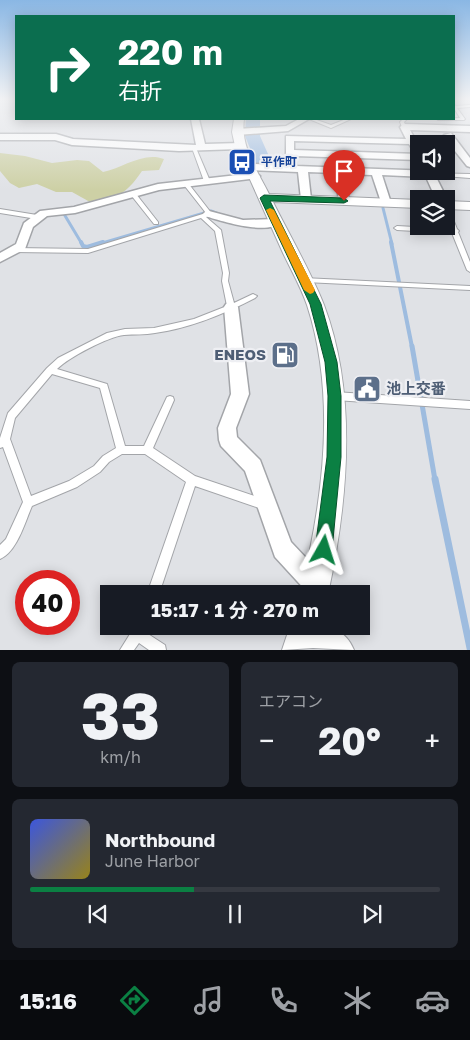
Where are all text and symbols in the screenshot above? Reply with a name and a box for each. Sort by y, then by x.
text: 220 m [118,31,223,73]
icon: right [35,35,100,100]
text: 右折 [118,77,162,104]
map controls [410,135,455,235]
button: sound [410,135,455,180]
bus stop icon: 平作町 [227,147,257,177]
pin [323,150,365,201]
place label: 平作町 [261,154,297,169]
icon: arrive [330,157,358,185]
button: layers [410,190,455,235]
fuel station icon: ENEOS [270,340,300,370]
place label: ENEOS [214,345,266,363]
public building icon: 池上交番 [352,374,382,404]
place label: 池上交番 [386,379,446,397]
position arrow [297,523,349,575]
speed limit sign: 40 [15,570,80,635]
text: 15:17 · 1 分 · 270 m [151,598,319,621]
text: 33 [81,675,160,753]
text: エアコン [259,691,323,711]
text: 20° [318,718,381,763]
text: − [259,724,274,757]
text: + [425,724,440,757]
text: km/h [100,747,141,767]
text: Northbound [105,828,215,851]
text: June Harbor [105,851,200,871]
icon: previous [84,900,112,928]
icon: pause [221,900,249,928]
icon: next [358,900,386,928]
icon: directions [117,983,152,1018]
icon: music [191,983,226,1018]
icon: phone [266,983,301,1018]
icon: climate [340,983,375,1018]
icon: car [415,983,450,1018]
text: 15:16 [20,987,77,1014]

